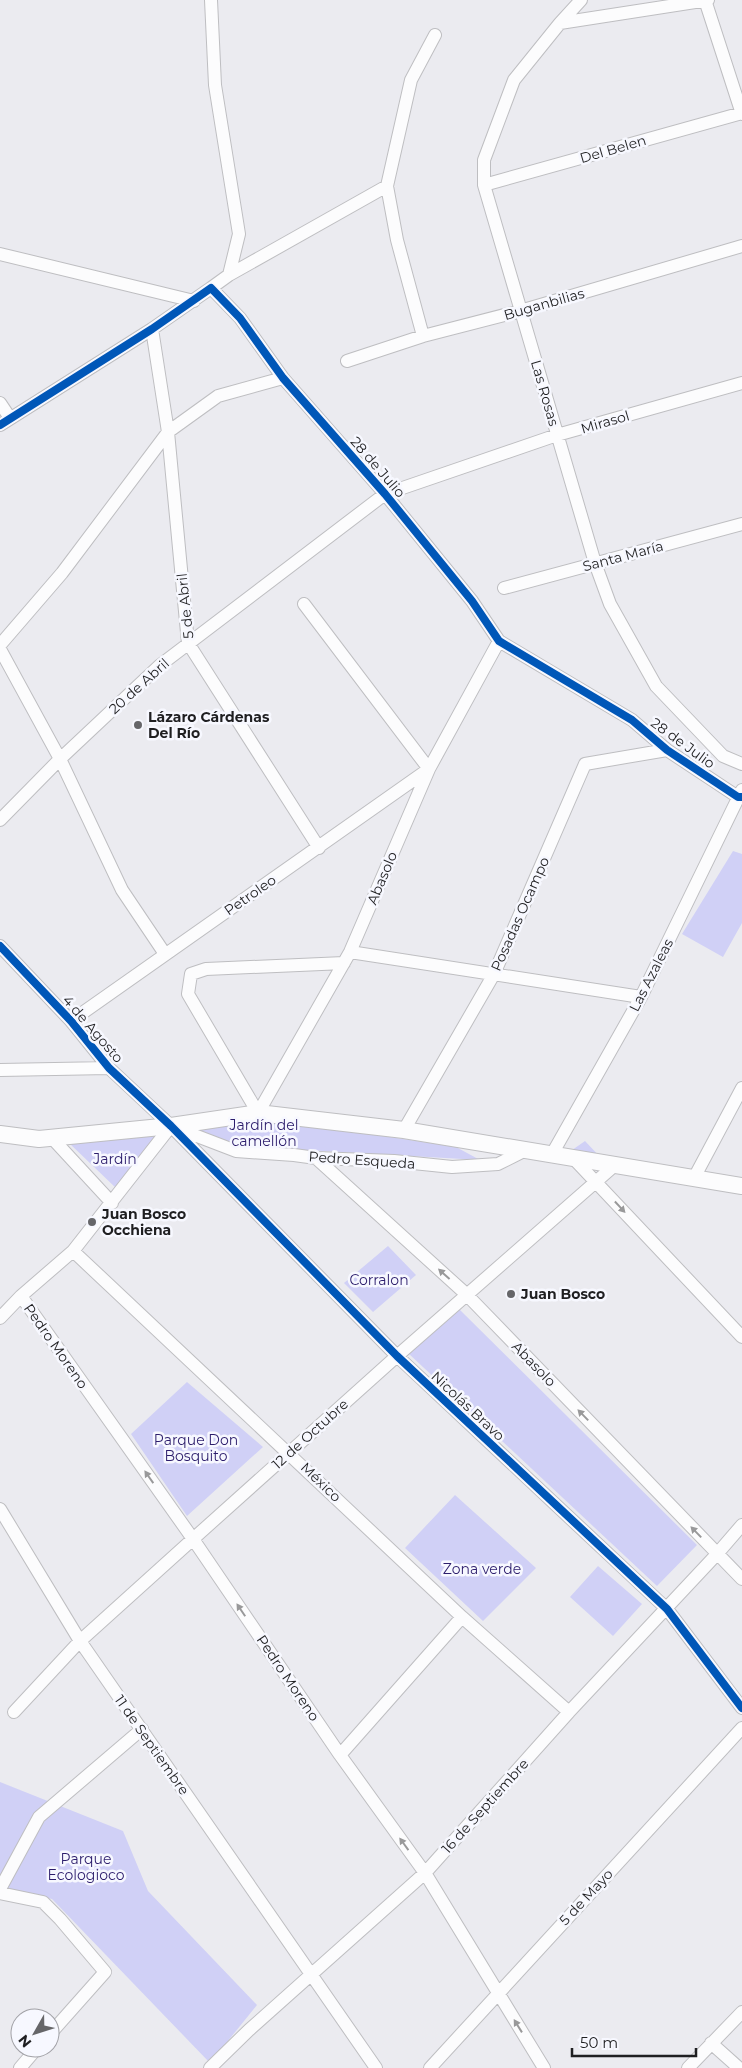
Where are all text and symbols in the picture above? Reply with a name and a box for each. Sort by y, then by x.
street label: Del Belen [578,131,648,167]
street label: Buganbilias [502,284,587,324]
street label: Las Rosas [527,358,563,428]
street label: Mirasol [579,406,631,438]
street label: 28 de Julio [347,433,410,501]
street label: Santa María [581,537,665,575]
street label: 5 de Abril [173,572,197,640]
street label: 20 de Abril [105,654,173,718]
place label: Lázaro Cárdenas Del Río [148,708,270,742]
street label: 28 de Julio [647,714,719,772]
marker: Lázaro Cárdenas Del Río [132,719,144,731]
street label: Abasolo [363,849,401,907]
street label: Posadas Ocampo [487,854,553,974]
street label: Petroleo [221,871,280,919]
street label: Las Azaleas [625,935,677,1015]
street label: 4 de Agosto [59,991,127,1067]
park label: Jardín del camellón [229,1116,298,1150]
street label: Pedro Esqueda [308,1147,416,1173]
park label: Jardín [92,1150,137,1168]
one-way arrow [614,1201,626,1213]
place label: Juan Bosco Occhiena [101,1205,186,1239]
marker: Juan Bosco Occhiena [86,1216,98,1228]
one-way arrow [438,1269,451,1280]
park label: Corralon [349,1271,409,1289]
place label: Juan Bosco [520,1285,605,1303]
marker: Juan Bosco [505,1288,517,1300]
street label: Pedro Moreno [20,1300,92,1392]
street label: Abasolo [508,1338,560,1391]
street label: Nicolás Bravo [427,1367,509,1445]
street label: 12 de Octubre [268,1395,352,1473]
one-way arrow [577,1410,589,1422]
park label: Parque Don Bosquito [154,1431,238,1465]
street label: México [297,1458,345,1506]
one-way arrow [144,1470,154,1484]
one-way arrow [690,1526,702,1538]
park label: Zona verde [443,1560,521,1578]
one-way arrow [236,1604,246,1617]
street label: Pedro Moreno [253,1632,324,1725]
street label: 11 de Septiembre [111,1691,193,1799]
street label: 16 de Septiembre [438,1755,532,1857]
one-way arrow [399,1837,409,1851]
park label: Parque Ecologioco [47,1850,125,1884]
street label: 5 de Mayo [555,1865,617,1929]
north arrow [10,2008,60,2058]
one-way arrow [514,2020,523,2033]
scale bar [572,2026,696,2058]
text: N [14,2031,35,2051]
text: 50 m [580,2033,618,2052]

